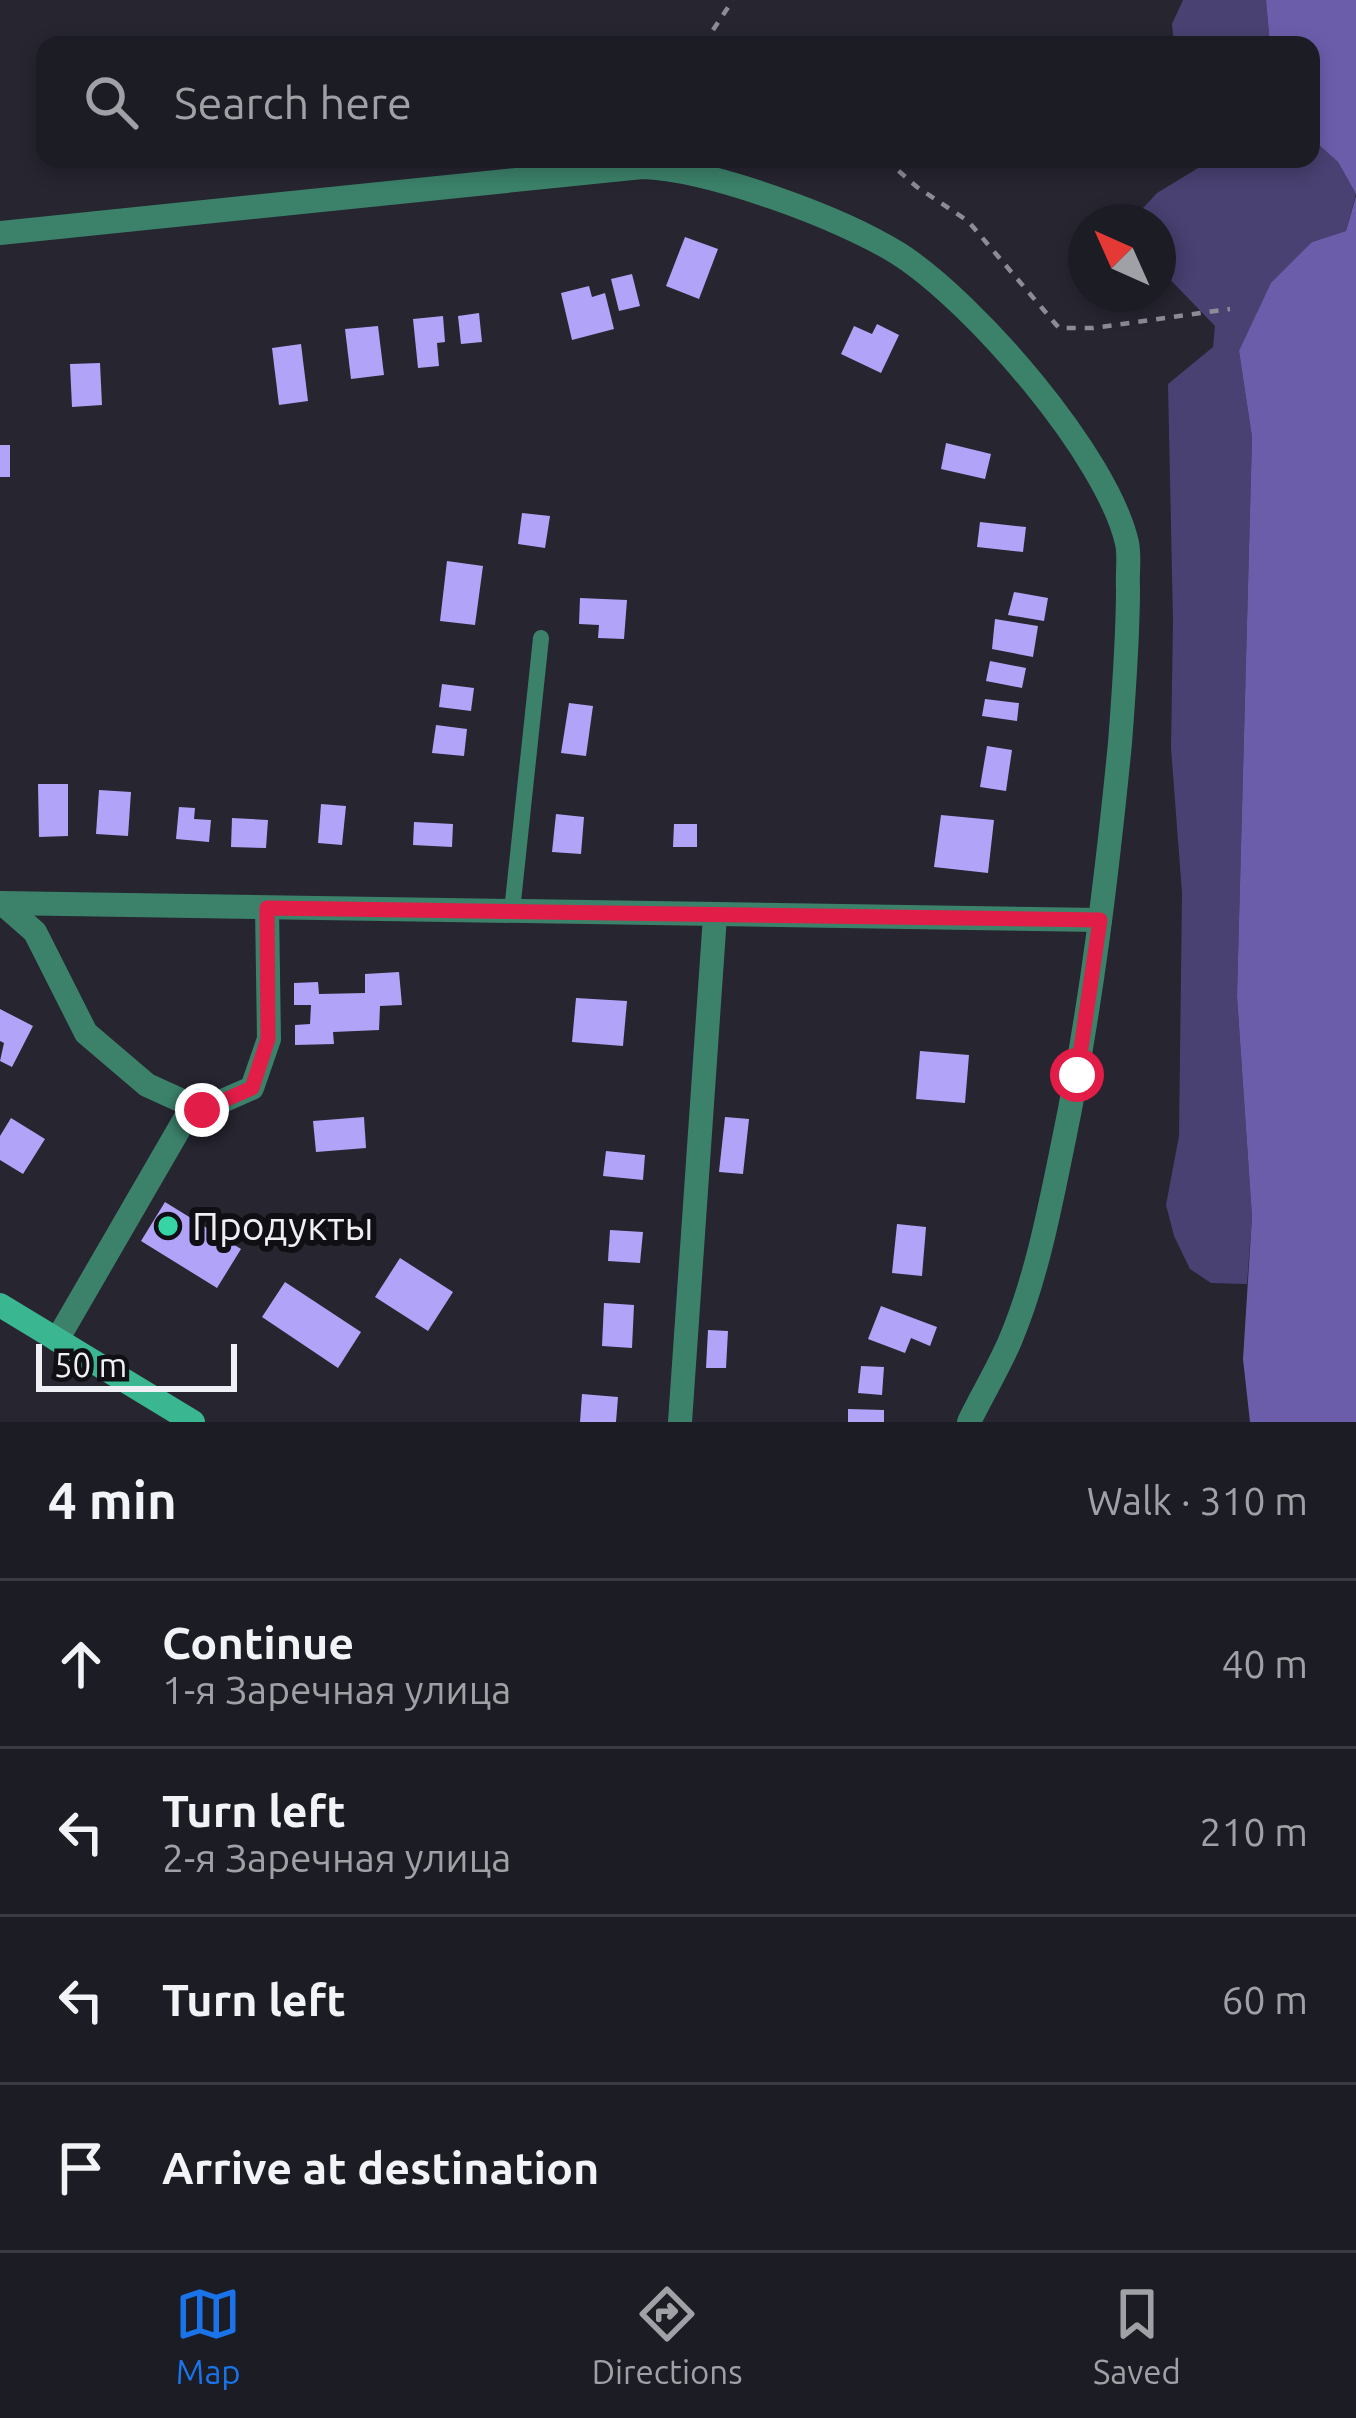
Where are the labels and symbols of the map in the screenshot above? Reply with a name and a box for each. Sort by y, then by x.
north arrow [1068,204,1176,312]
route start [1050,1048,1104,1102]
route end [175,1083,229,1137]
place label: Продукты [192,1204,374,1247]
marker: Продукты [155,1213,181,1239]
scale bar [36,1338,237,1391]

